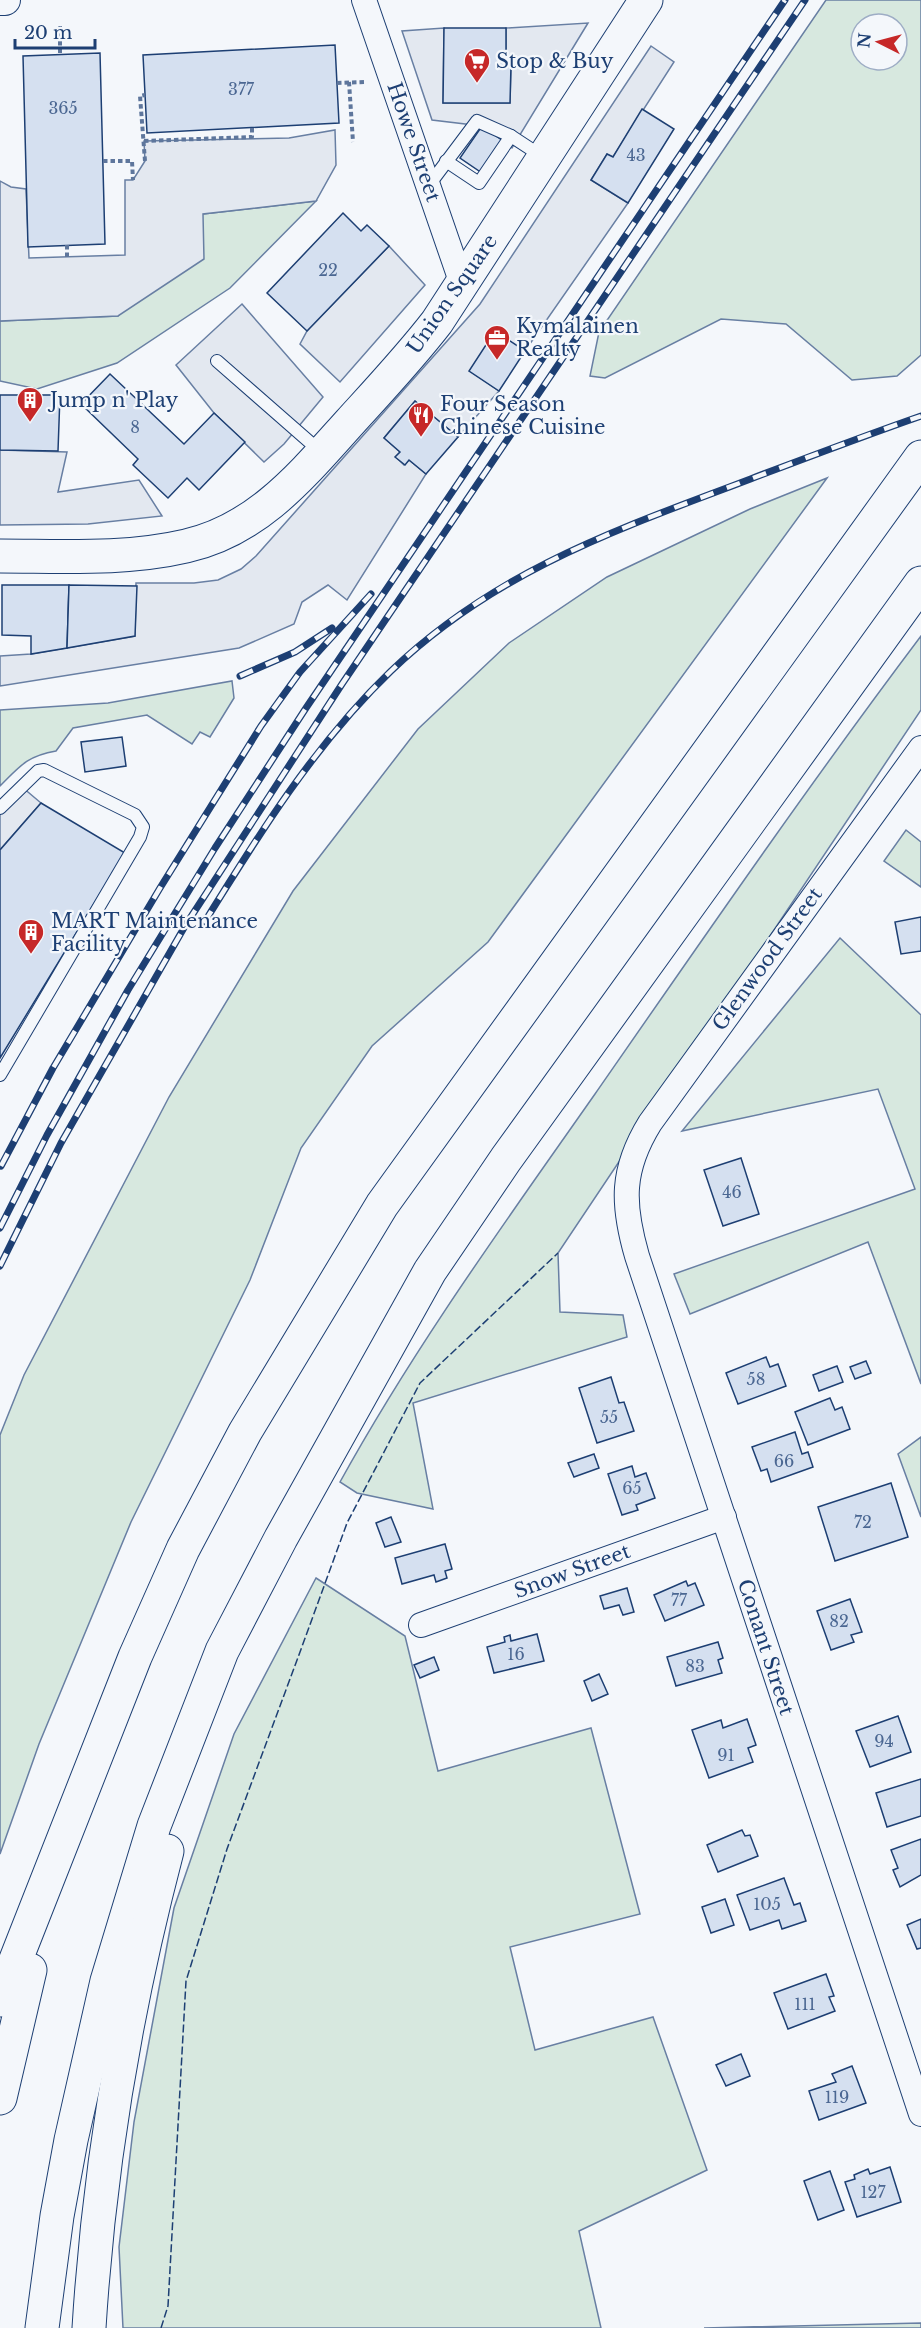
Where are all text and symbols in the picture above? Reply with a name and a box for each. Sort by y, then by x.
scale bar [15,12,94,50]
north arrow [849,12,909,72]
text: 20 m [24,22,72,44]
text: N [853,32,875,49]
supermarket icon: Stop & Buy [462,46,492,84]
place label: Stop & Buy [496,49,614,73]
house number: 377 [228,79,255,99]
street label: Howe Street [382,79,446,205]
house number: 365 [48,98,78,118]
house number: 43 [626,145,646,165]
street label: Union Square [402,229,502,359]
house number: 22 [318,260,338,280]
place label: Kymalainen Realty [516,314,639,361]
office icon: Kymalainen Realty [482,323,512,361]
building icon: Jump n' Play [15,385,45,423]
place label: Jump n' Play [47,388,179,412]
place label: Four Season Chinese Cuisine [440,392,606,439]
restaurant icon: Four Season Chinese Cuisine [406,400,436,438]
house number: 8 [130,417,140,437]
street label: Glenwood Street [707,882,827,1035]
place label: MART Maintenance Facility [51,909,258,956]
building icon: MART Maintenance Facility [16,917,46,955]
house number: 46 [722,1182,742,1202]
house number: 58 [747,1369,765,1389]
house number: 55 [600,1407,618,1427]
house number: 66 [774,1451,794,1471]
house number: 65 [622,1478,642,1498]
house number: 72 [854,1512,872,1532]
street label: Snow Street [511,1539,634,1603]
street label: Conant Street [733,1576,799,1718]
house number: 77 [671,1590,688,1610]
house number: 82 [829,1611,849,1631]
house number: 16 [507,1644,525,1664]
house number: 83 [685,1656,705,1676]
house number: 94 [874,1731,894,1751]
house number: 91 [717,1745,735,1765]
house number: 105 [753,1894,781,1914]
house number: 111 [794,1994,816,2014]
house number: 119 [825,2087,849,2107]
house number: 127 [860,2182,886,2202]

